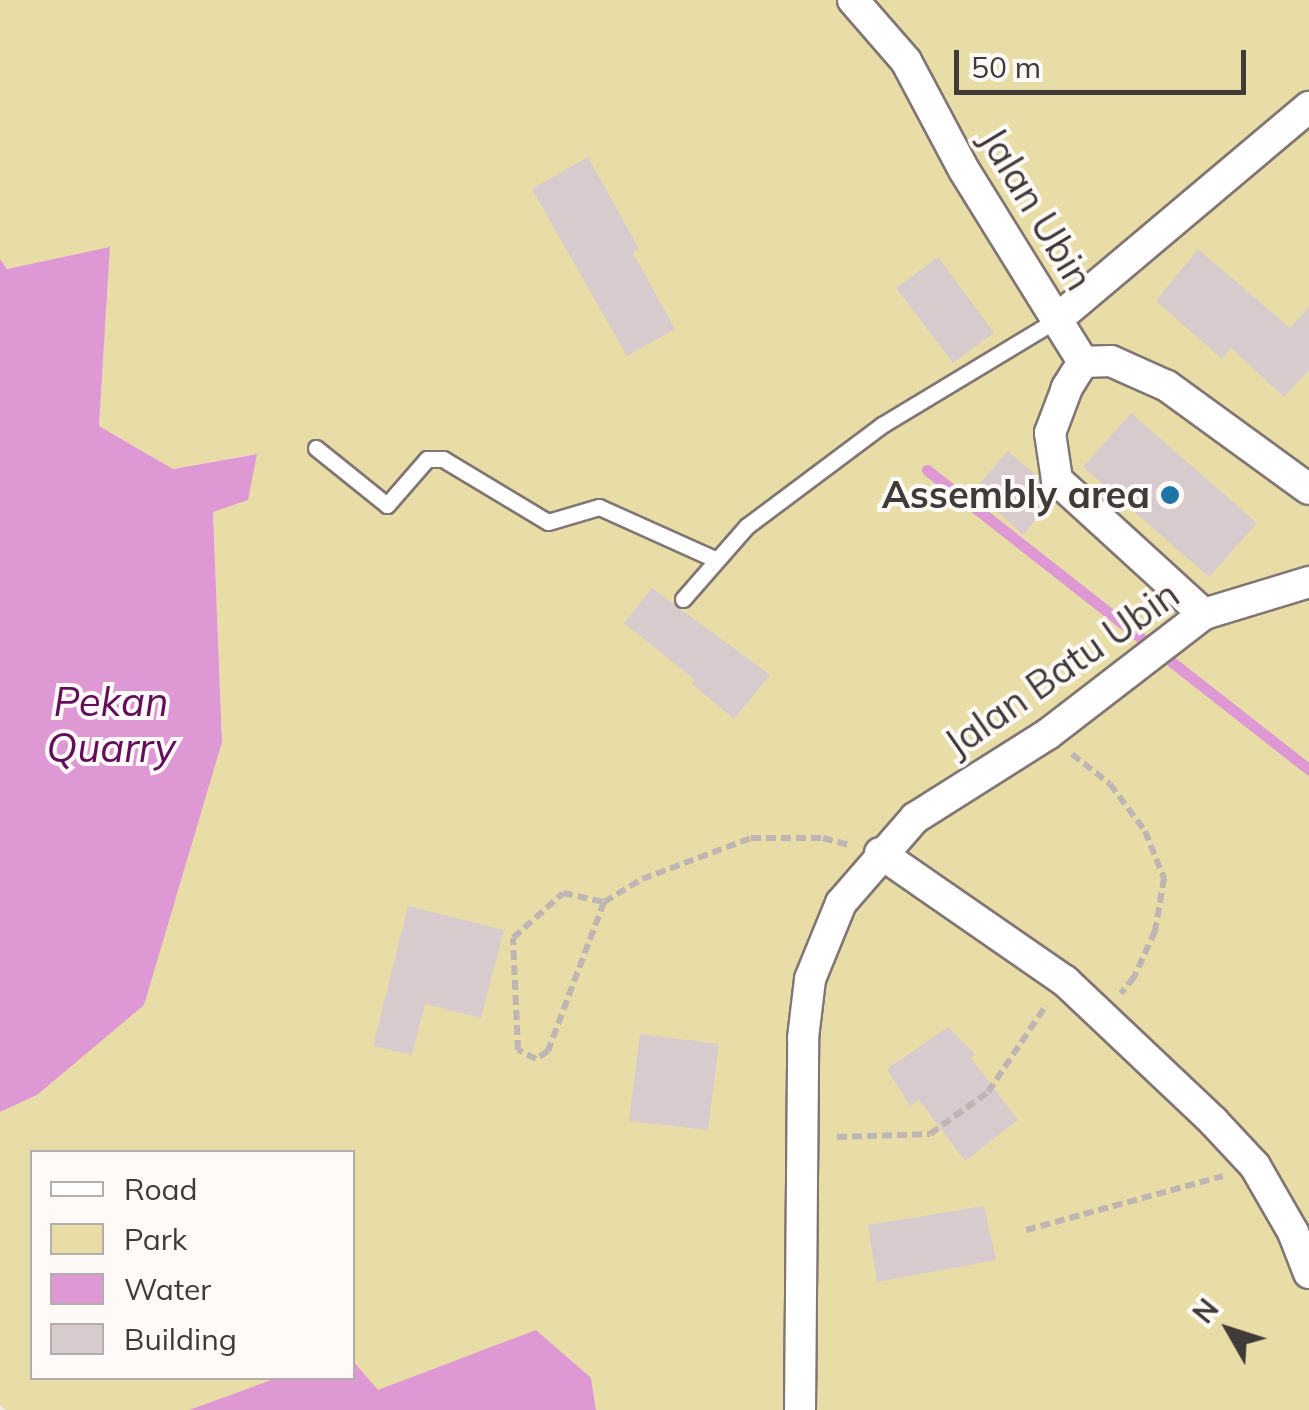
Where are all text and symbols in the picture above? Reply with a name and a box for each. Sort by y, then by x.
scale bar [959,30,1252,92]
text: 50 m [971,48,1041,86]
street label: Jalan Ubin [970,120,1102,298]
place label: Assembly area [882,472,1150,518]
marker: Assembly area [1159,484,1181,506]
street label: Jalan Batu Ubin [936,571,1188,767]
water label: Pekan Quarry [46,677,176,771]
legend [30,1150,355,1380]
text: Road [124,1170,198,1208]
text: Park [124,1220,187,1258]
text: Water [124,1270,211,1308]
north arrow [1179,1280,1279,1380]
text: N [1185,1292,1226,1330]
text: Building [124,1320,237,1358]

